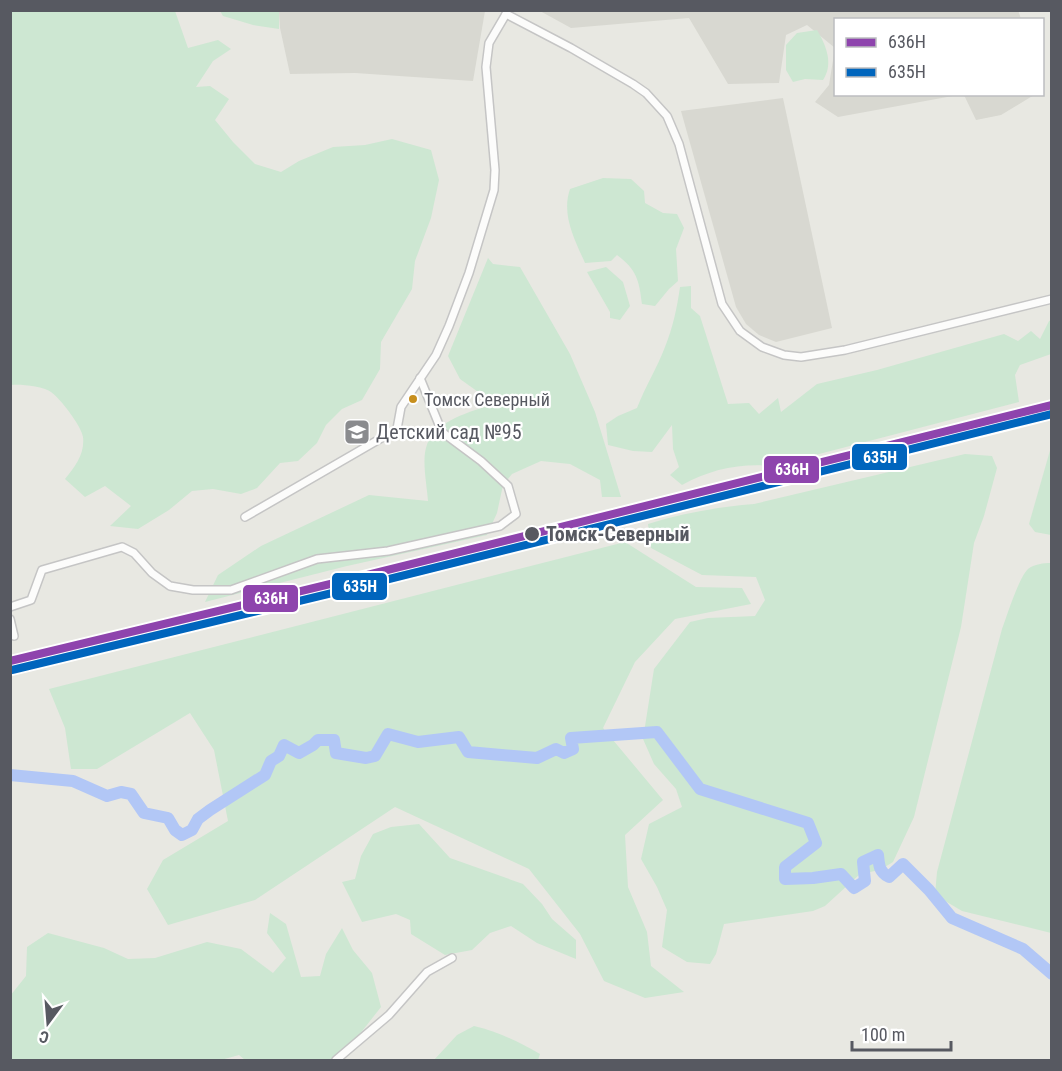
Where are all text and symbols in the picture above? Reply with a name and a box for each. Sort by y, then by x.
legend [834,18,1044,96]
text: 636Н [888,31,926,52]
text: 635Н [888,61,926,82]
place label: Томск Северный [424,389,550,410]
marker: Томск Северный [407,393,419,405]
school or university icon: Детский сад №95 [342,417,372,447]
place label: Детский сад №95 [376,420,522,444]
line badge: 635Н [851,443,908,471]
text: 635Н [863,448,897,467]
line badge: 636Н [763,455,820,484]
text: 636Н [775,460,809,479]
place label: Томск-Северный [546,522,690,546]
marker: Томск-Северный [523,525,541,543]
line badge: 635Н [331,572,388,601]
text: 635Н [343,577,377,596]
line badge: 636Н [242,584,299,613]
text: 636Н [254,589,288,608]
north arrow [18,993,78,1053]
scale bar [852,1014,951,1052]
text: 100 m [861,1024,905,1045]
text: С [37,1027,51,1047]

